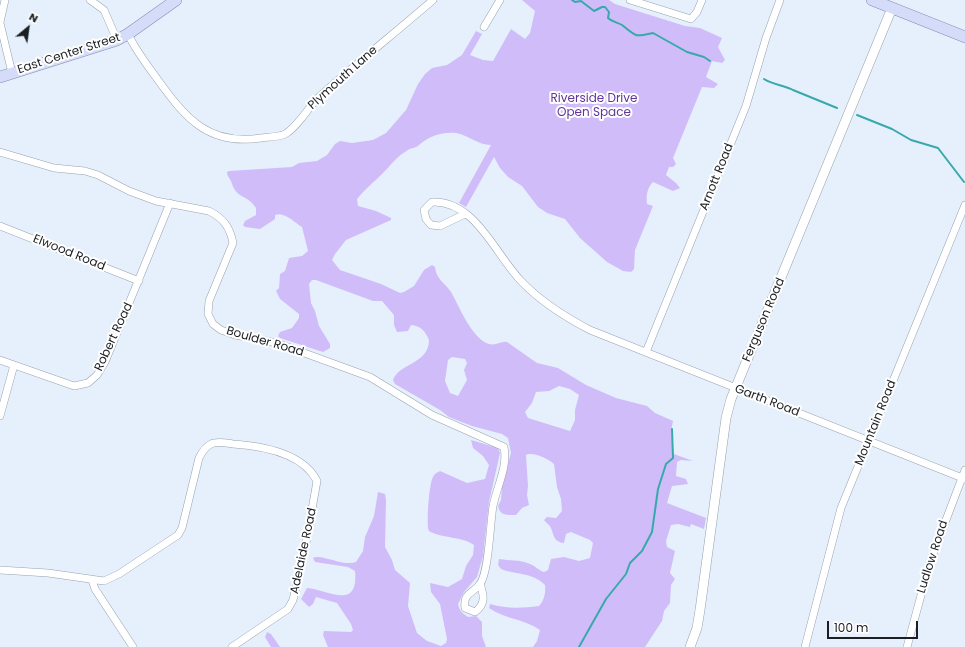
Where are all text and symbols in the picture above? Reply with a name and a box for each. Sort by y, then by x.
north arrow [8,8,48,48]
text: N [26,9,41,27]
street label: East Center Street [16,31,122,77]
street label: Plymouth Lane [305,43,381,113]
park label: Riverside Drive Open Space [551,92,637,120]
street label: Arnott Road [697,141,737,213]
street label: Elwood Road [31,232,107,274]
street label: Ferguson Road [740,276,788,364]
street label: Robert Road [92,301,136,373]
street label: Boulder Road [225,324,305,360]
street label: Mountain Road [852,378,900,468]
street label: Garth Road [733,382,801,420]
street label: Adelaide Road [288,507,320,595]
street label: Ludlow Road [914,519,952,595]
scale bar [829,613,920,639]
text: 100 m [834,619,868,636]

